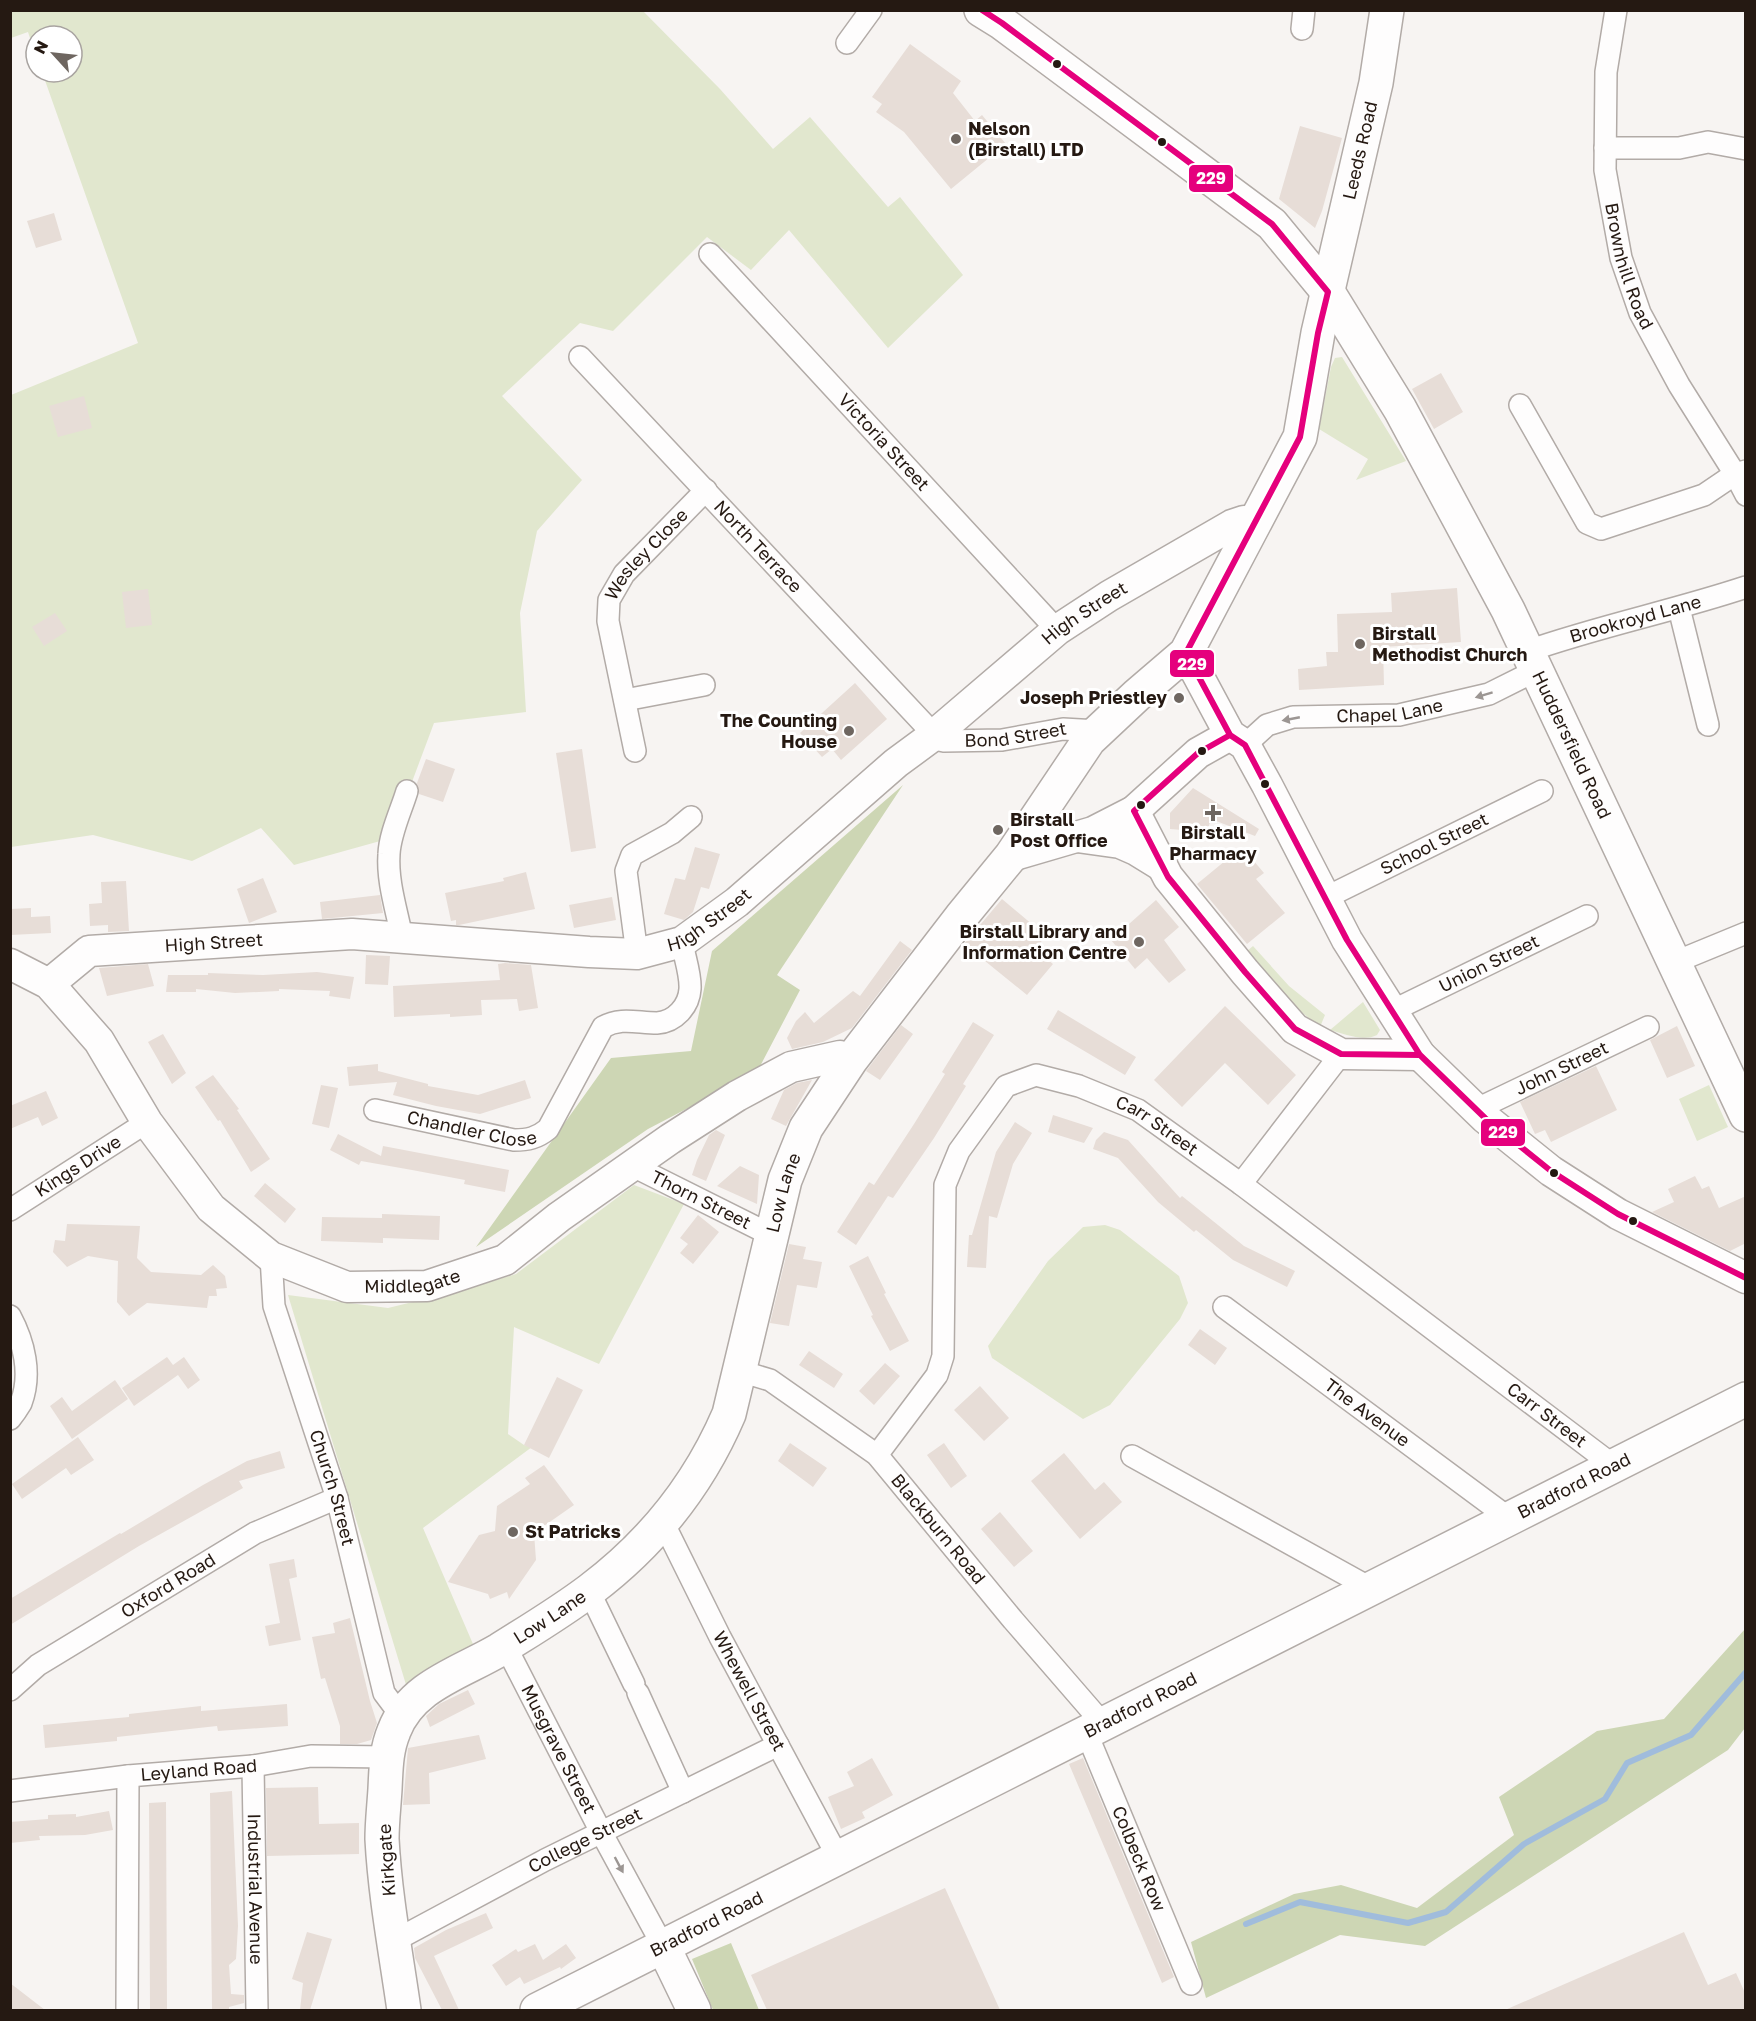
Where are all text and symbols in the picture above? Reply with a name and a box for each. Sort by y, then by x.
north arrow [24,24,84,84]
text: N [29,37,52,57]
unlabelled marker [1051,58,1063,70]
street label: Leeds Road [1337,99,1381,202]
place label: Nelson (Birstall) LTD [968,117,1084,160]
marker: Nelson (Birstall) LTD [949,132,963,146]
unlabelled marker [1156,136,1168,148]
line badge: 229 [1188,164,1234,193]
text: 229 [1196,168,1226,188]
street label: Brownhill Road [1601,201,1659,333]
street label: Victoria Street [834,388,935,495]
street label: North Terrace [710,495,807,597]
street label: Wesley Close [599,503,692,604]
street label: High Street [1036,576,1131,649]
street label: Brookroyd Lane [1567,589,1703,647]
place label: Birstall Methodist Church [1372,622,1528,665]
marker: Birstall Methodist Church [1353,637,1367,651]
line badge: 229 [1169,649,1215,678]
text: 229 [1177,654,1207,674]
street label: Huddersfield Road [1528,667,1617,822]
place label: Joseph Priestley [1020,686,1167,708]
one-way arrow [1475,690,1493,700]
marker: Joseph Priestley [1172,691,1186,705]
street label: Chapel Lane [1336,693,1445,726]
place label: The Counting House [720,709,837,752]
one-way arrow [1282,715,1301,724]
street label: Bond Street [964,717,1068,751]
marker: The Counting House [842,724,856,738]
unlabelled marker [1196,745,1208,757]
unlabelled marker [1259,778,1271,790]
unlabelled marker [1135,799,1147,811]
marker: Birstall Pharmacy [1206,806,1220,820]
street label: School Street [1376,807,1492,879]
place label: Birstall Post Office [1010,808,1108,851]
place label: Birstall Pharmacy [1169,821,1257,864]
marker: Birstall Post Office [991,823,1005,837]
street label: High Street [664,883,755,956]
place label: Birstall Library and Information Centre [960,920,1127,963]
street label: High Street [164,928,264,956]
street label: Union Street [1435,929,1542,997]
marker: Birstall Library and Information Centre [1132,935,1146,949]
street label: John Street [1511,1036,1612,1099]
street label: Carr Street [1113,1090,1203,1160]
street label: Chandler Close [405,1105,539,1150]
line badge: 229 [1480,1118,1526,1147]
text: 229 [1488,1122,1518,1142]
street label: Kings Drive [30,1130,125,1201]
street label: Low Lane [761,1149,805,1235]
street label: Thorn Street [648,1165,755,1233]
unlabelled marker [1548,1167,1560,1179]
unlabelled marker [1627,1215,1639,1227]
street label: Middlegate [364,1264,463,1297]
street label: The Avenue [1321,1373,1415,1451]
street label: Carr Street [1503,1377,1592,1452]
street label: Church Street [305,1427,360,1548]
street label: Bradford Road [1513,1447,1634,1523]
street label: Blackburn Road [887,1469,991,1588]
place label: St Patricks [525,1520,621,1542]
marker: St Patricks [506,1525,520,1539]
street label: Oxford Road [116,1548,219,1622]
street label: Low Lane [509,1585,590,1648]
street label: Whewell Street [709,1627,791,1755]
street label: Bradford Road [1080,1666,1200,1742]
street label: Musgrave Street [517,1681,601,1817]
street label: Leyland Road [140,1754,258,1785]
street label: College Street [524,1802,645,1877]
street label: Colbeck Row [1108,1802,1172,1915]
street label: Industrial Avenue [244,1813,268,1965]
street label: Kirkgate [372,1823,400,1897]
one-way arrow [614,1857,624,1874]
street label: Bradford Road [646,1886,766,1961]

